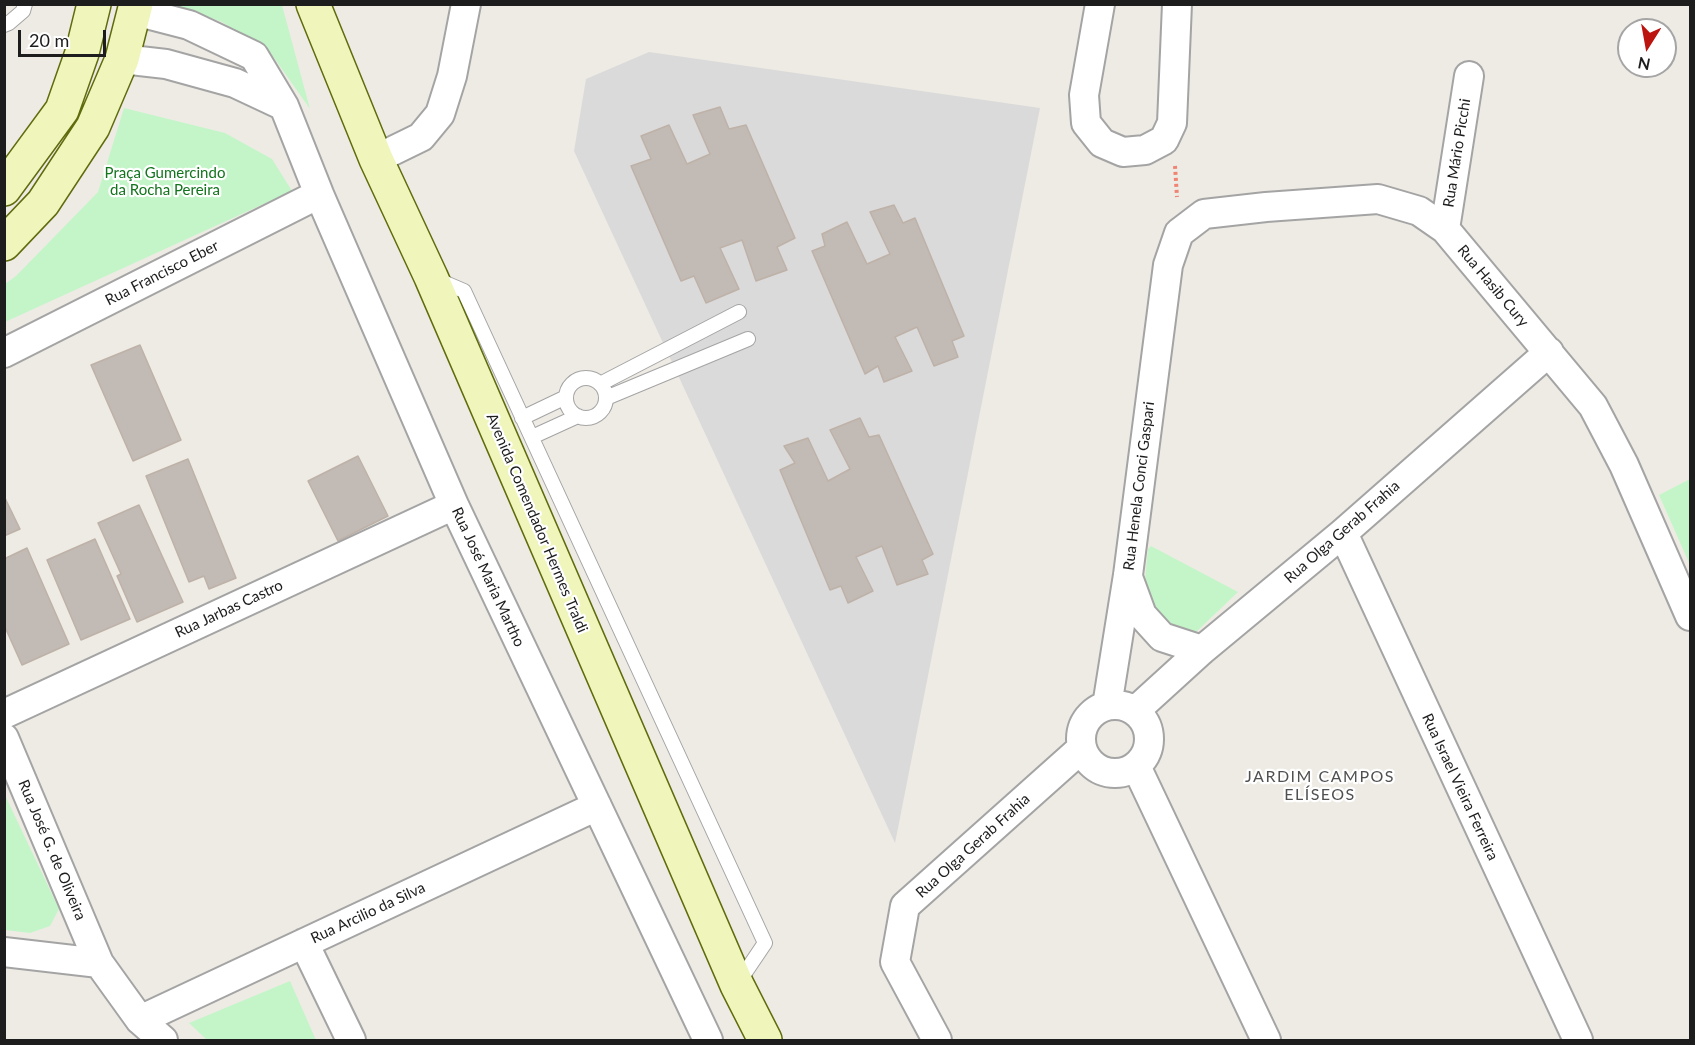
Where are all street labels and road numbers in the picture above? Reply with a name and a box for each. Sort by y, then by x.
street label: Rua Mário Picchi [1440,97,1474,209]
street label: Rua Francisco Eber [102,237,222,309]
street label: Rua Hasib Cury [1454,241,1532,331]
street label: Rua Henela Conci Gaspari [1120,400,1158,572]
street label: Avenida Comendador Hermes Traldi [483,411,591,635]
street label: Rua Olga Gerab Frahia [1281,477,1403,587]
street label: Rua José Maria Martho [448,504,528,650]
street label: Rua Jarbas Castro [172,576,286,642]
street label: Rua Israel Vieira Ferreira [1418,711,1502,863]
street label: Rua José G. de Oliveira [14,777,90,923]
street label: Rua Olga Gerab Frahia [912,790,1034,902]
street label: Rua Arcilio da Silva [308,879,428,947]

